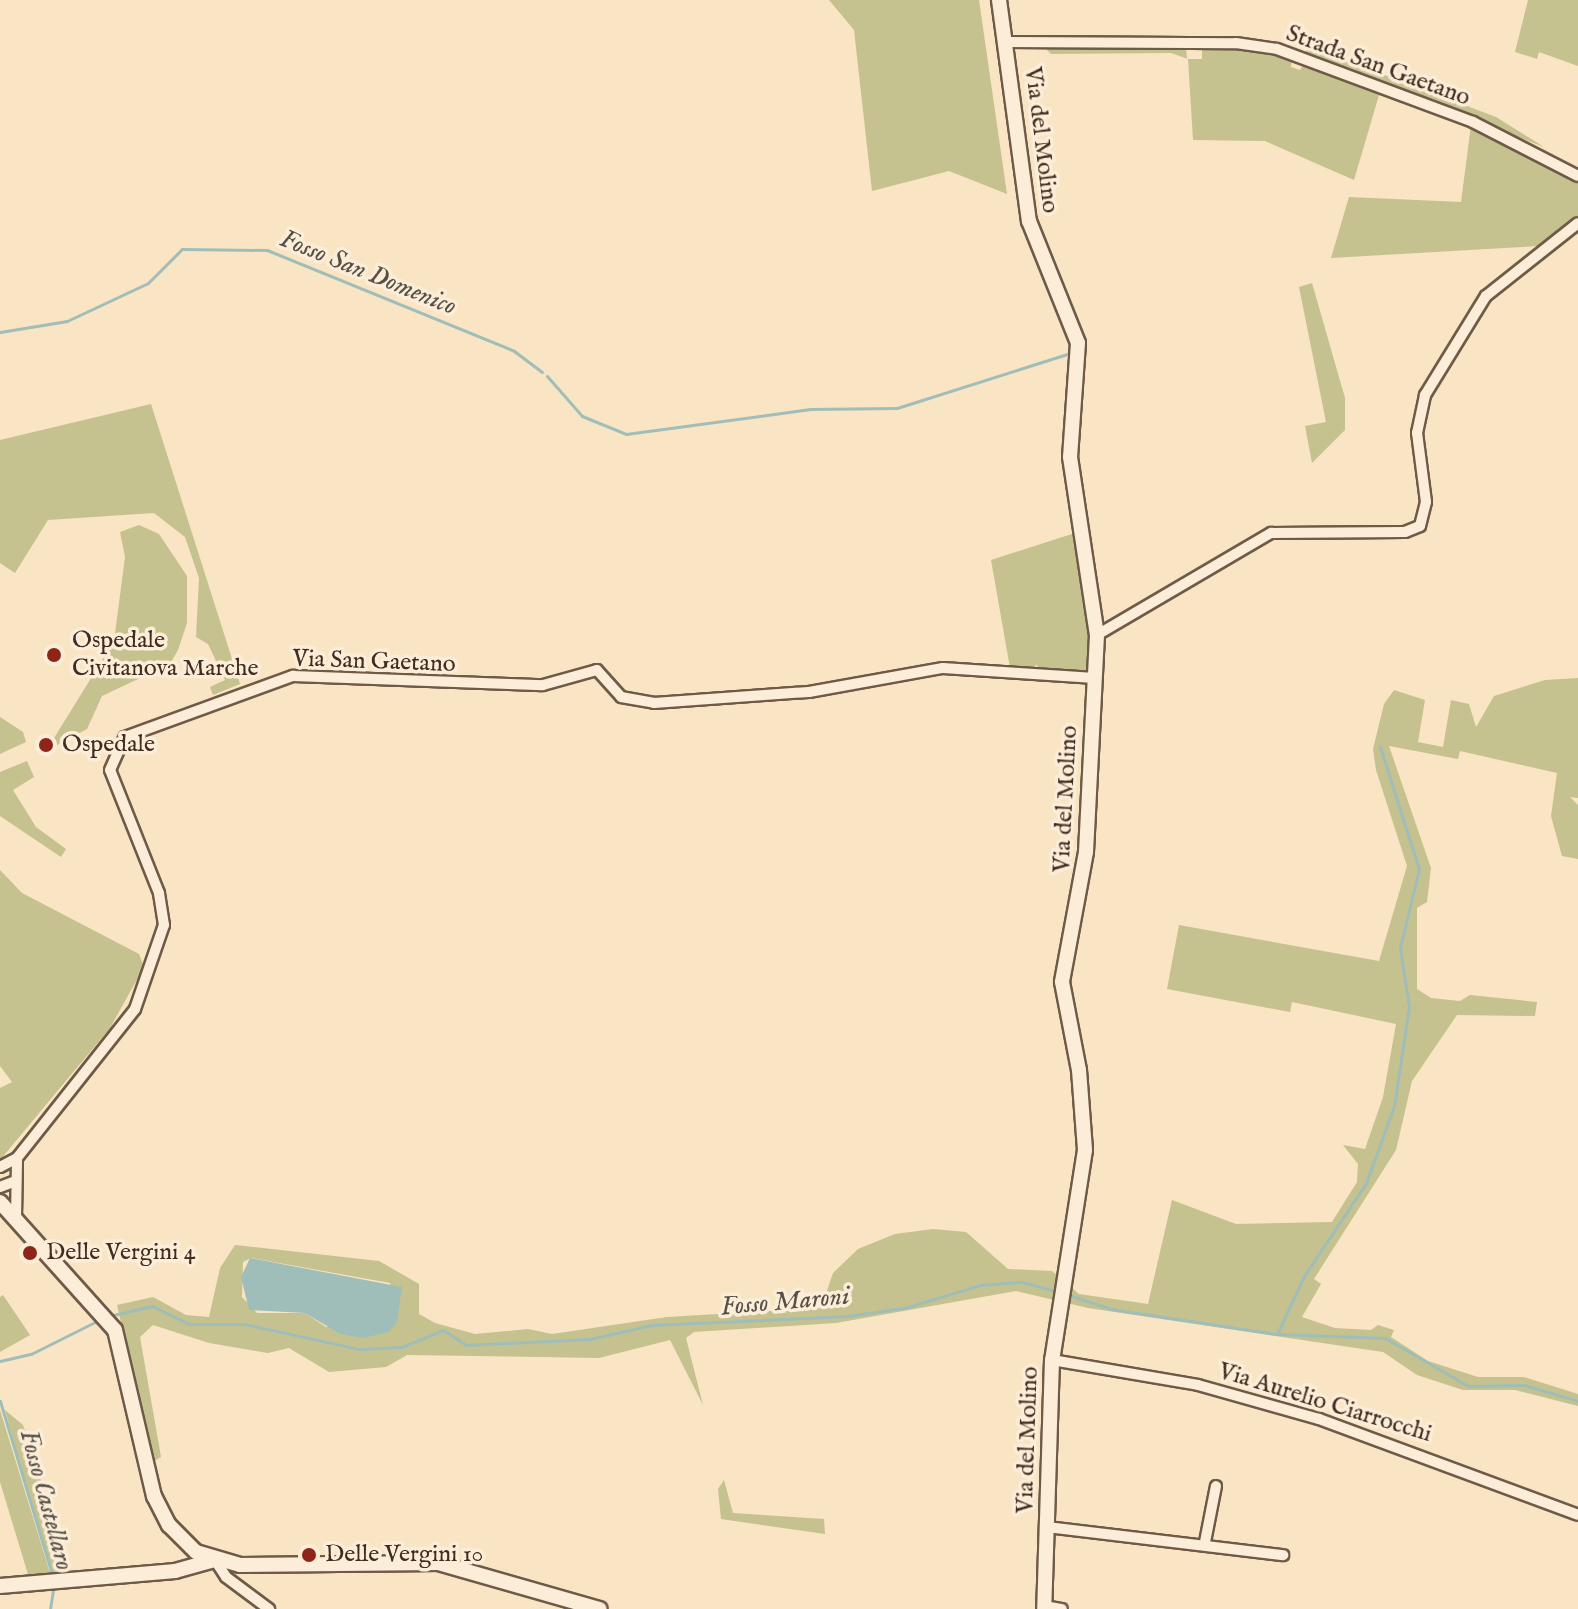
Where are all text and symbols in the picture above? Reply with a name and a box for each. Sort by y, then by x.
street label: Strada San Gaetano [1282,19,1474,113]
street label: Via del Molino [1018,65,1064,215]
water label: Fosso San Domenico [275,223,461,323]
place label: Ospedale Civitanova Marche [72,627,258,683]
marker: Ospedale Civitanova Marche [43,644,65,666]
street label: Via San Gaetano [292,645,456,679]
street label: Via del Molino [1048,725,1084,873]
place label: Ospedale [62,731,155,759]
marker: Ospedale [37,736,55,754]
place label: Delle Vergini 4 [46,1239,196,1267]
marker: Delle Vergini 4 [21,1244,39,1262]
water label: Fosso Maroni [719,1281,851,1323]
street label: Via Aurelio Ciarrocchi [1215,1357,1435,1449]
street label: Via del Molino [1011,1366,1045,1514]
water label: Fosso Castellaro [12,1426,80,1574]
place label: Delle Vergini 10 [325,1541,483,1569]
marker: Delle Vergini 10 [300,1546,318,1564]

